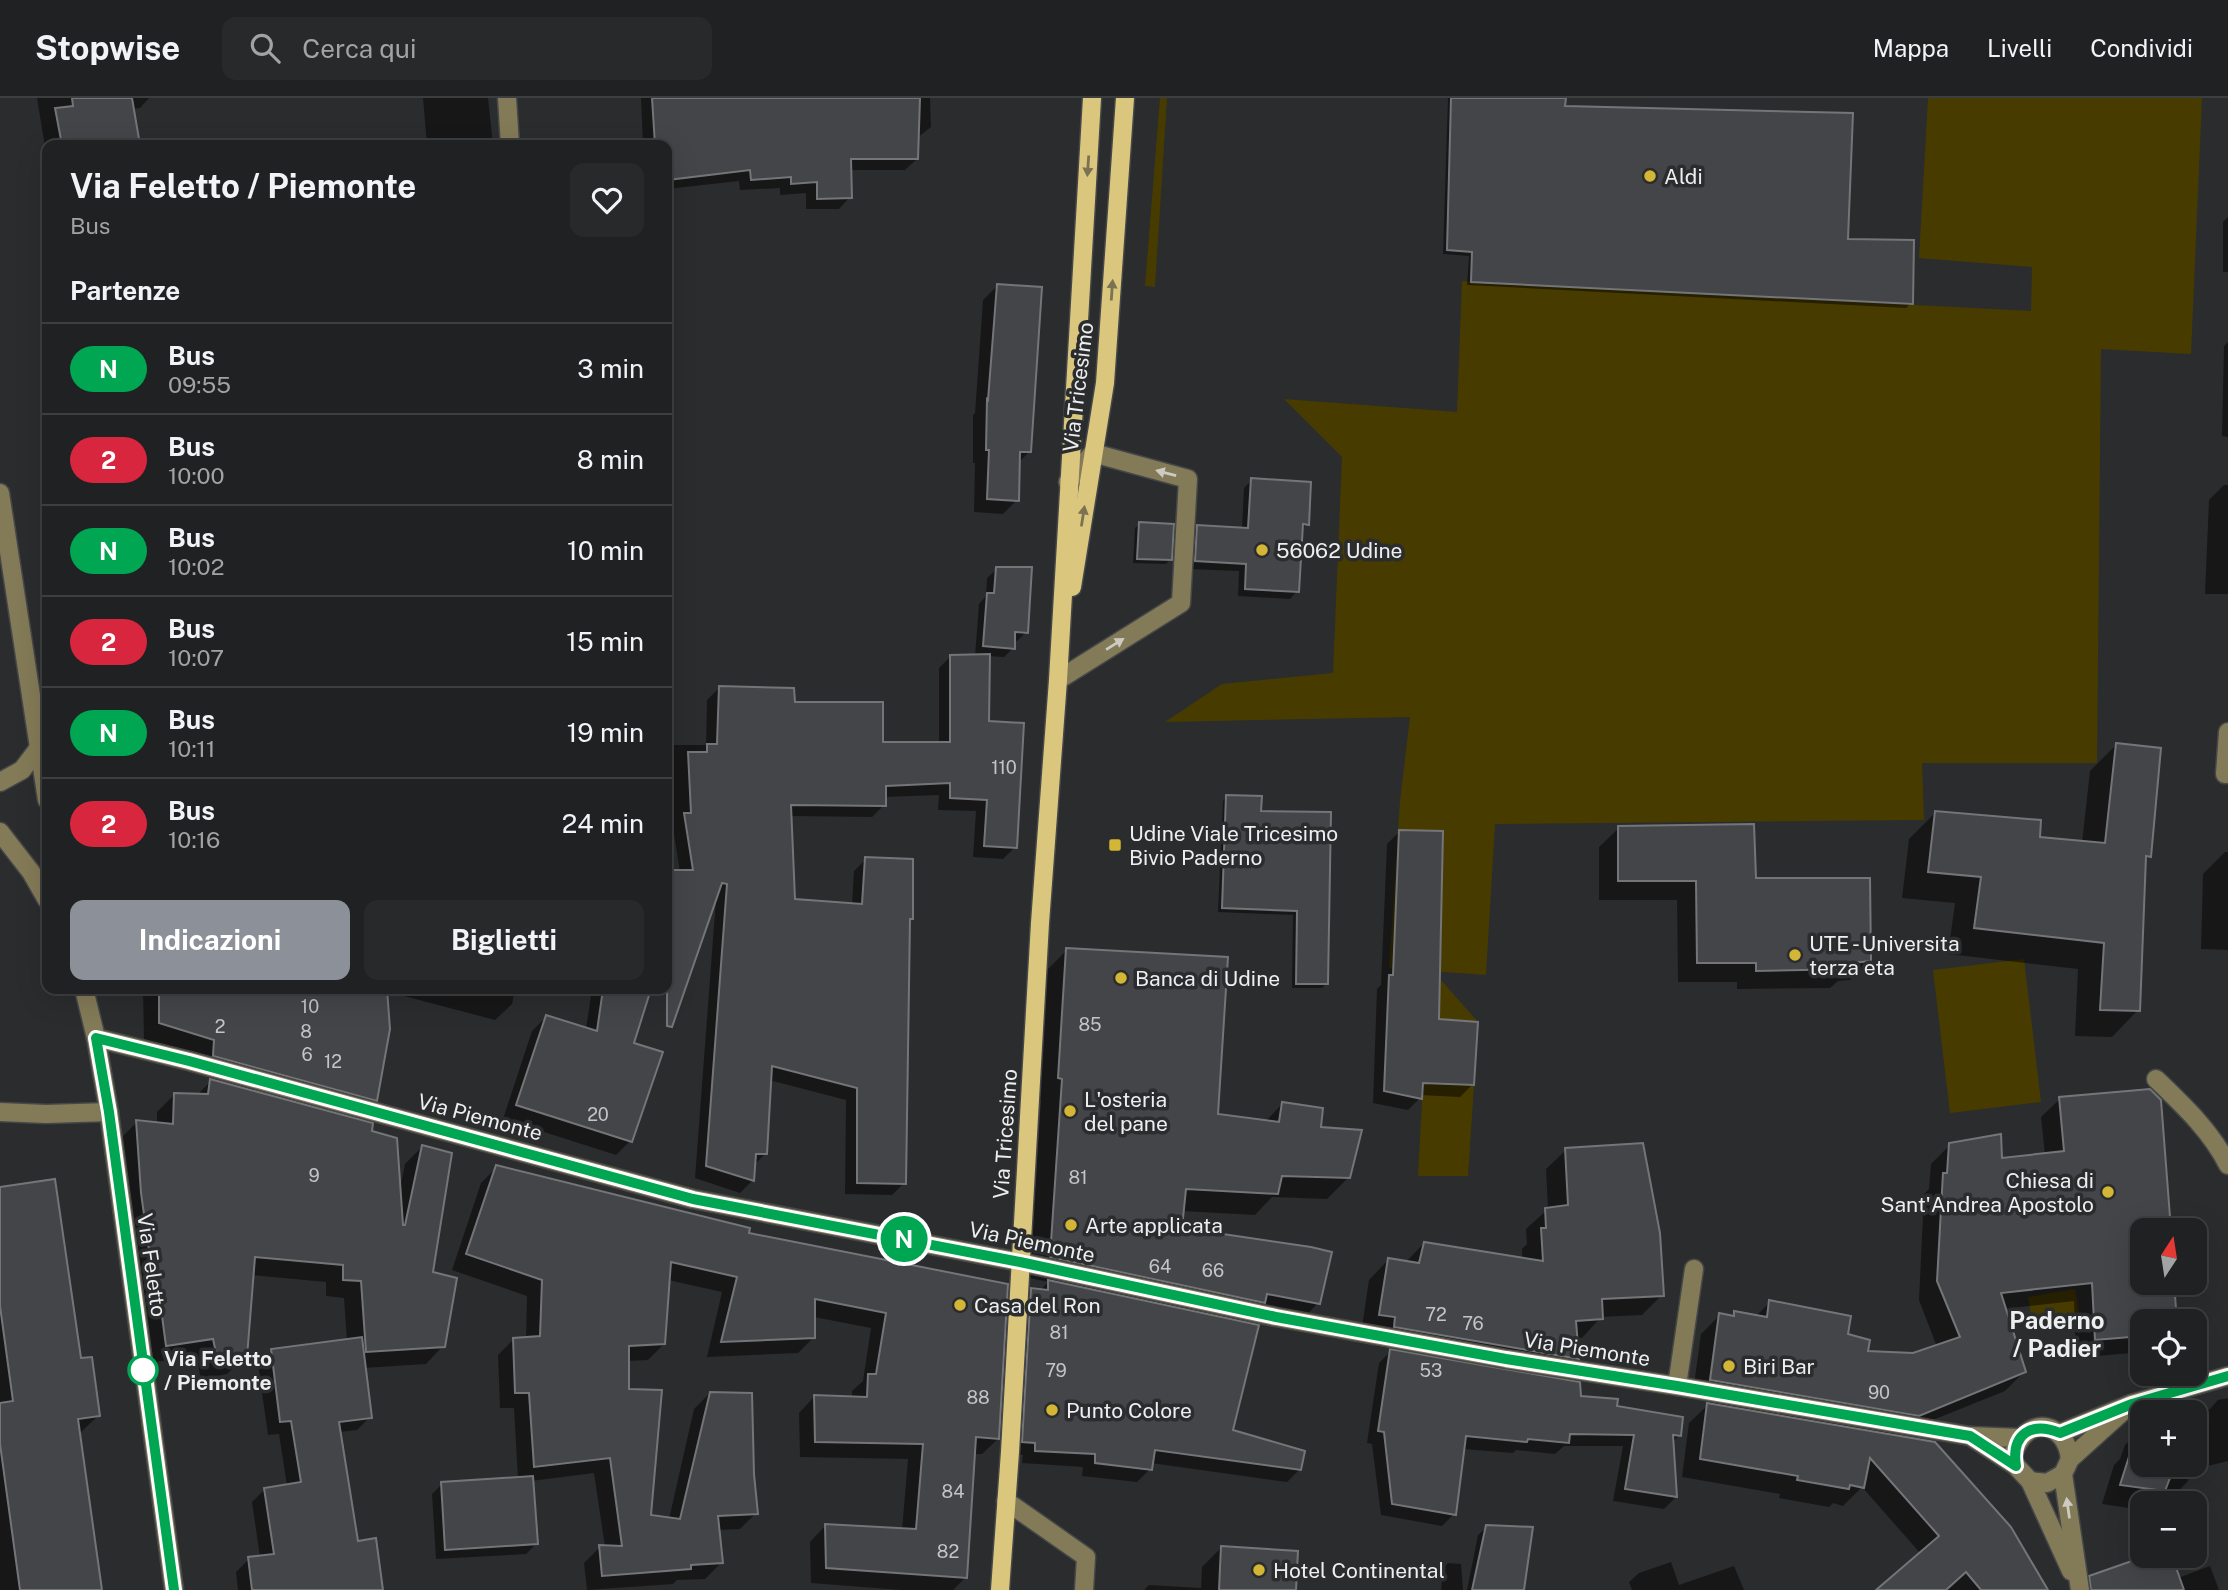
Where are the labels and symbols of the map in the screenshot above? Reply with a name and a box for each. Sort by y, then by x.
one-way arrow [1082,155,1093,177]
place label: Aldi [1664,164,1703,189]
marker: Aldi [1642,168,1658,184]
one-way arrow [1106,279,1117,301]
street label: Via Tricesimo [1058,321,1098,453]
one-way arrow [1155,467,1177,478]
one-way arrow [1078,505,1089,527]
place label: 56062 Udine [1276,538,1403,563]
marker: 56062 Udine [1254,542,1270,558]
one-way arrow [1106,637,1125,650]
house number: 110 [991,757,1017,778]
place label: Udine Viale Tricesimo Bivio Paderno [1129,821,1338,870]
marker: Udine Viale Tricesimo Bivio Paderno [1107,837,1123,853]
place label: UTE - Universita terza eta [1809,931,1960,980]
marker: UTE - Universita terza eta [1787,947,1803,963]
place label: Banca di Udine [1135,966,1280,991]
marker: Banca di Udine [1113,970,1129,986]
house number: 10 [301,996,319,1017]
house number: 85 [1078,1014,1102,1035]
house number: 2 [215,1016,225,1037]
house number: 8 [300,1021,312,1042]
house number: 6 [301,1044,313,1065]
house number: 12 [324,1051,342,1072]
street label: Via Tricesimo [988,1068,1022,1200]
place label: L'osteria del pane [1084,1087,1168,1136]
street label: Via Piemonte [415,1088,545,1146]
marker: L'osteria del pane [1062,1103,1078,1119]
house number: 20 [587,1104,609,1125]
house number: 9 [308,1165,320,1186]
house number: 81 [1069,1167,1087,1188]
place label: Chiesa di Sant'Andrea Apostolo [1881,1168,2094,1217]
marker: Chiesa di Sant'Andrea Apostolo [2100,1184,2116,1200]
street label: Via Feletto [132,1212,172,1318]
place label: Arte applicata [1085,1213,1223,1238]
line badge: N [881,1216,927,1262]
street label: Via Piemonte [967,1216,1097,1268]
marker: Arte applicata [1063,1217,1079,1233]
north arrow [2130,1218,2207,1295]
house number: 64 [1149,1256,1171,1277]
house number: 66 [1202,1260,1224,1281]
place label: Casa del Ron [974,1293,1101,1318]
marker: Casa del Ron [952,1297,968,1313]
house number: 72 [1425,1304,1447,1325]
district label: Paderno / Padier [2009,1306,2105,1362]
house number: 76 [1462,1313,1484,1334]
house number: 81 [1050,1322,1068,1343]
street label: Via Piemonte [1522,1327,1652,1371]
place label: Via Feletto / Piemonte [164,1346,272,1395]
place label: Biri Bar [1743,1354,1815,1379]
marker: Via Feletto / Piemonte [128,1355,158,1385]
marker: Biri Bar [1721,1358,1737,1374]
house number: 79 [1045,1360,1067,1381]
house number: 53 [1420,1360,1442,1381]
house number: 90 [1868,1382,1890,1403]
house number: 88 [966,1387,990,1408]
place label: Punto Colore [1066,1398,1192,1423]
marker: Punto Colore [1044,1402,1060,1418]
house number: 84 [942,1481,964,1502]
one-way arrow [2062,1497,2073,1519]
house number: 82 [937,1541,959,1562]
place label: Hotel Continental [1273,1558,1445,1583]
marker: Hotel Continental [1251,1562,1267,1578]

